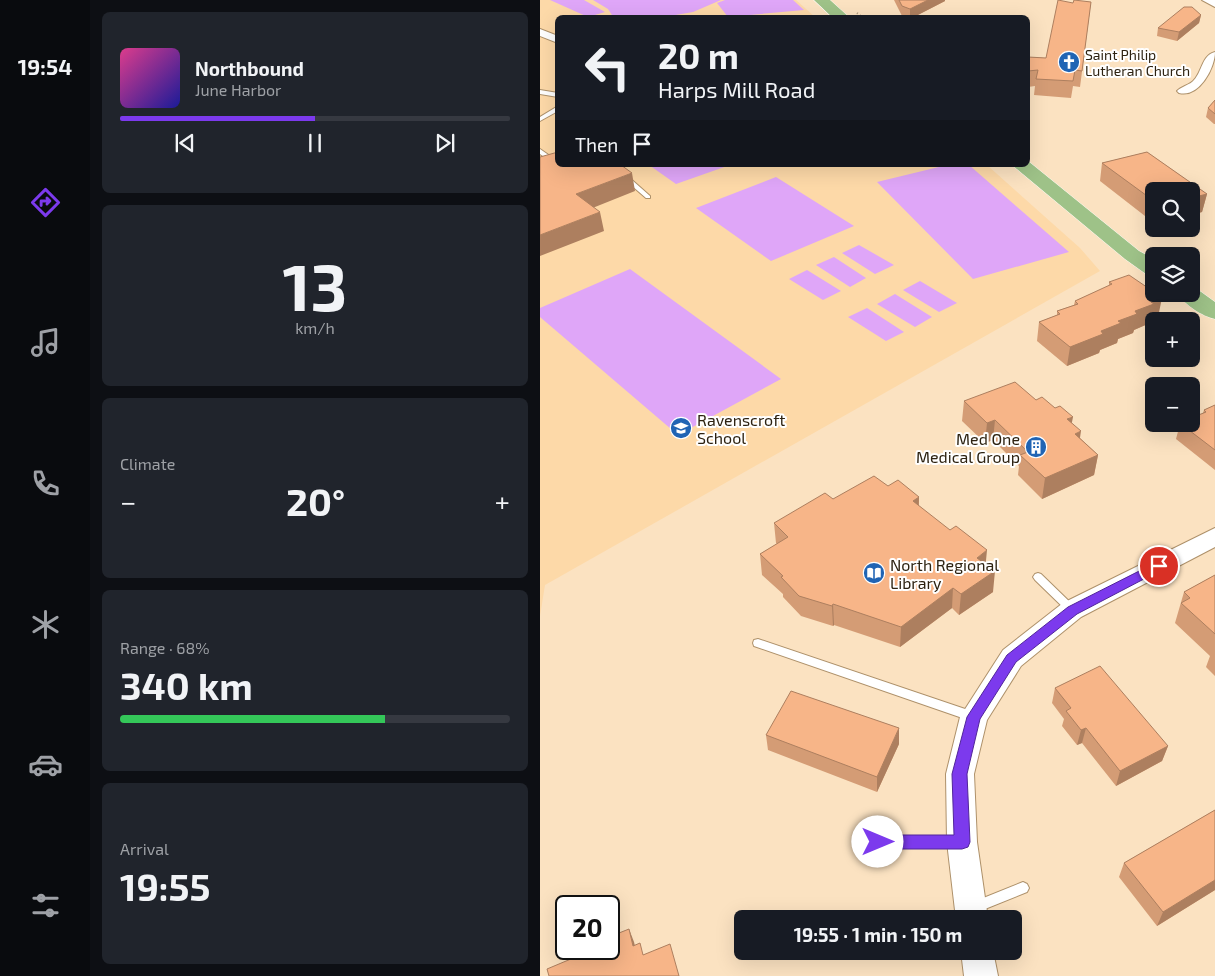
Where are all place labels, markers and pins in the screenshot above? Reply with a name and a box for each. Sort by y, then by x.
place label: Saint Philip Lutheran Church [1085,46,1190,79]
church icon: Saint Philip Lutheran Church [1057,50,1081,74]
place label: Ravenscroft School [697,410,785,447]
school or university icon: Ravenscroft School [669,416,693,440]
place label: Med One Medical Group [916,429,1020,466]
building icon: Med One Medical Group [1024,435,1048,459]
pin [1138,545,1180,587]
place label: North Regional Library [890,555,999,592]
library icon: North Regional Library [862,561,886,585]

